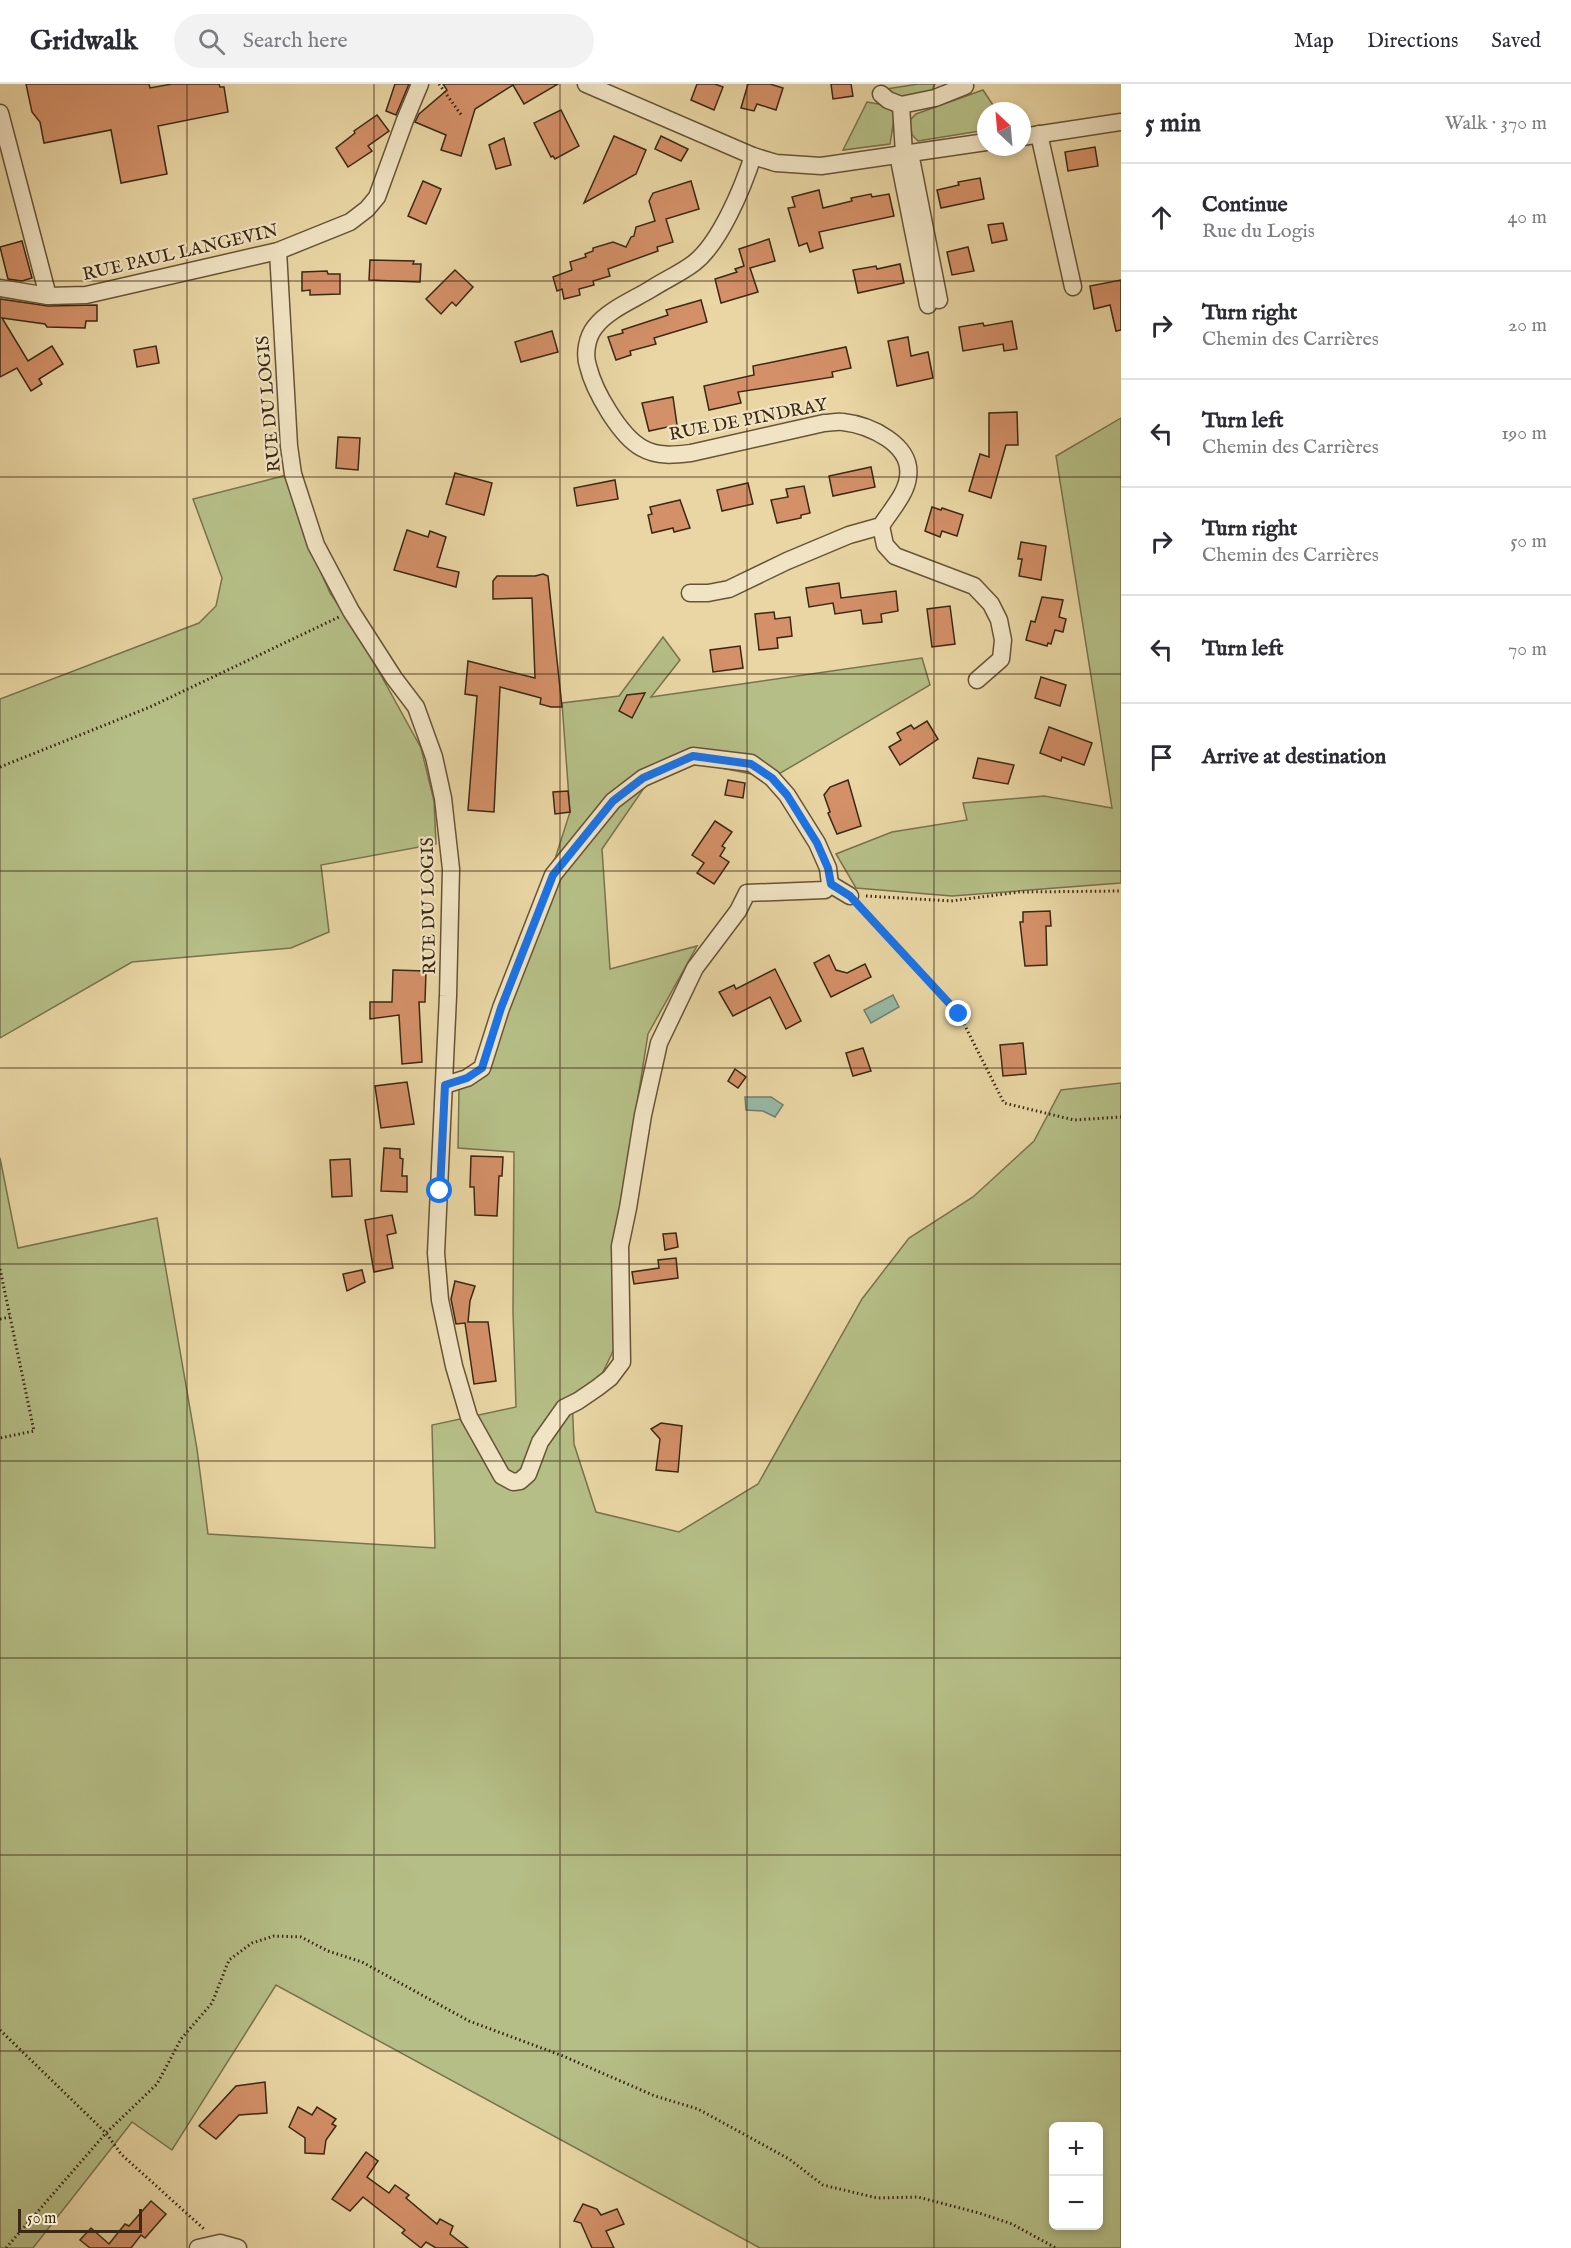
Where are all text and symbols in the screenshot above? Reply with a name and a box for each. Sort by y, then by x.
search box [174,14,594,68]
text: Gridwalk [30,24,138,59]
icon: search [195,25,228,58]
text: Search here [243,27,348,55]
text: Map [1294,28,1334,55]
text: Directions [1367,28,1458,55]
text: Saved [1491,28,1541,55]
north arrow [977,102,1031,156]
text: 5 min [1145,107,1201,140]
text: Walk · 370 m [1445,111,1547,136]
text: Continue [1202,191,1288,219]
icon: ahead [1145,201,1178,234]
text: 40 m [1508,205,1547,230]
text: Rue du Logis [1202,219,1315,244]
street label: RUE PAUL LANGEVIN [80,220,281,287]
text: Turn right [1202,299,1297,327]
icon: right [1145,309,1178,342]
text: 20 m [1508,313,1547,338]
text: Chemin des Carrières [1202,327,1379,352]
street label: RUE DU LOGIS [252,335,287,473]
street label: RUE DE PINDRAY [667,394,830,447]
text: Turn left [1202,407,1284,435]
icon: left [1145,417,1178,450]
text: 190 m [1501,421,1547,446]
text: Chemin des Carrières [1202,435,1379,460]
text: Turn right [1202,515,1297,543]
icon: right [1145,525,1178,558]
text: 50 m [1510,529,1547,554]
text: Chemin des Carrières [1202,543,1379,568]
icon: left [1145,633,1178,666]
text: Turn left [1202,635,1284,663]
text: 70 m [1508,637,1547,662]
icon: arrive [1145,741,1178,774]
text: Arrive at destination [1202,743,1386,771]
street label: RUE DU LOGIS [417,837,442,975]
route end [945,1000,971,1026]
route start [426,1177,452,1203]
map controls [1049,2122,1103,2230]
button: + [1049,2122,1103,2176]
button: − [1049,2176,1103,2230]
scale bar [18,2206,142,2234]
text: 50 m [27,2209,56,2229]

